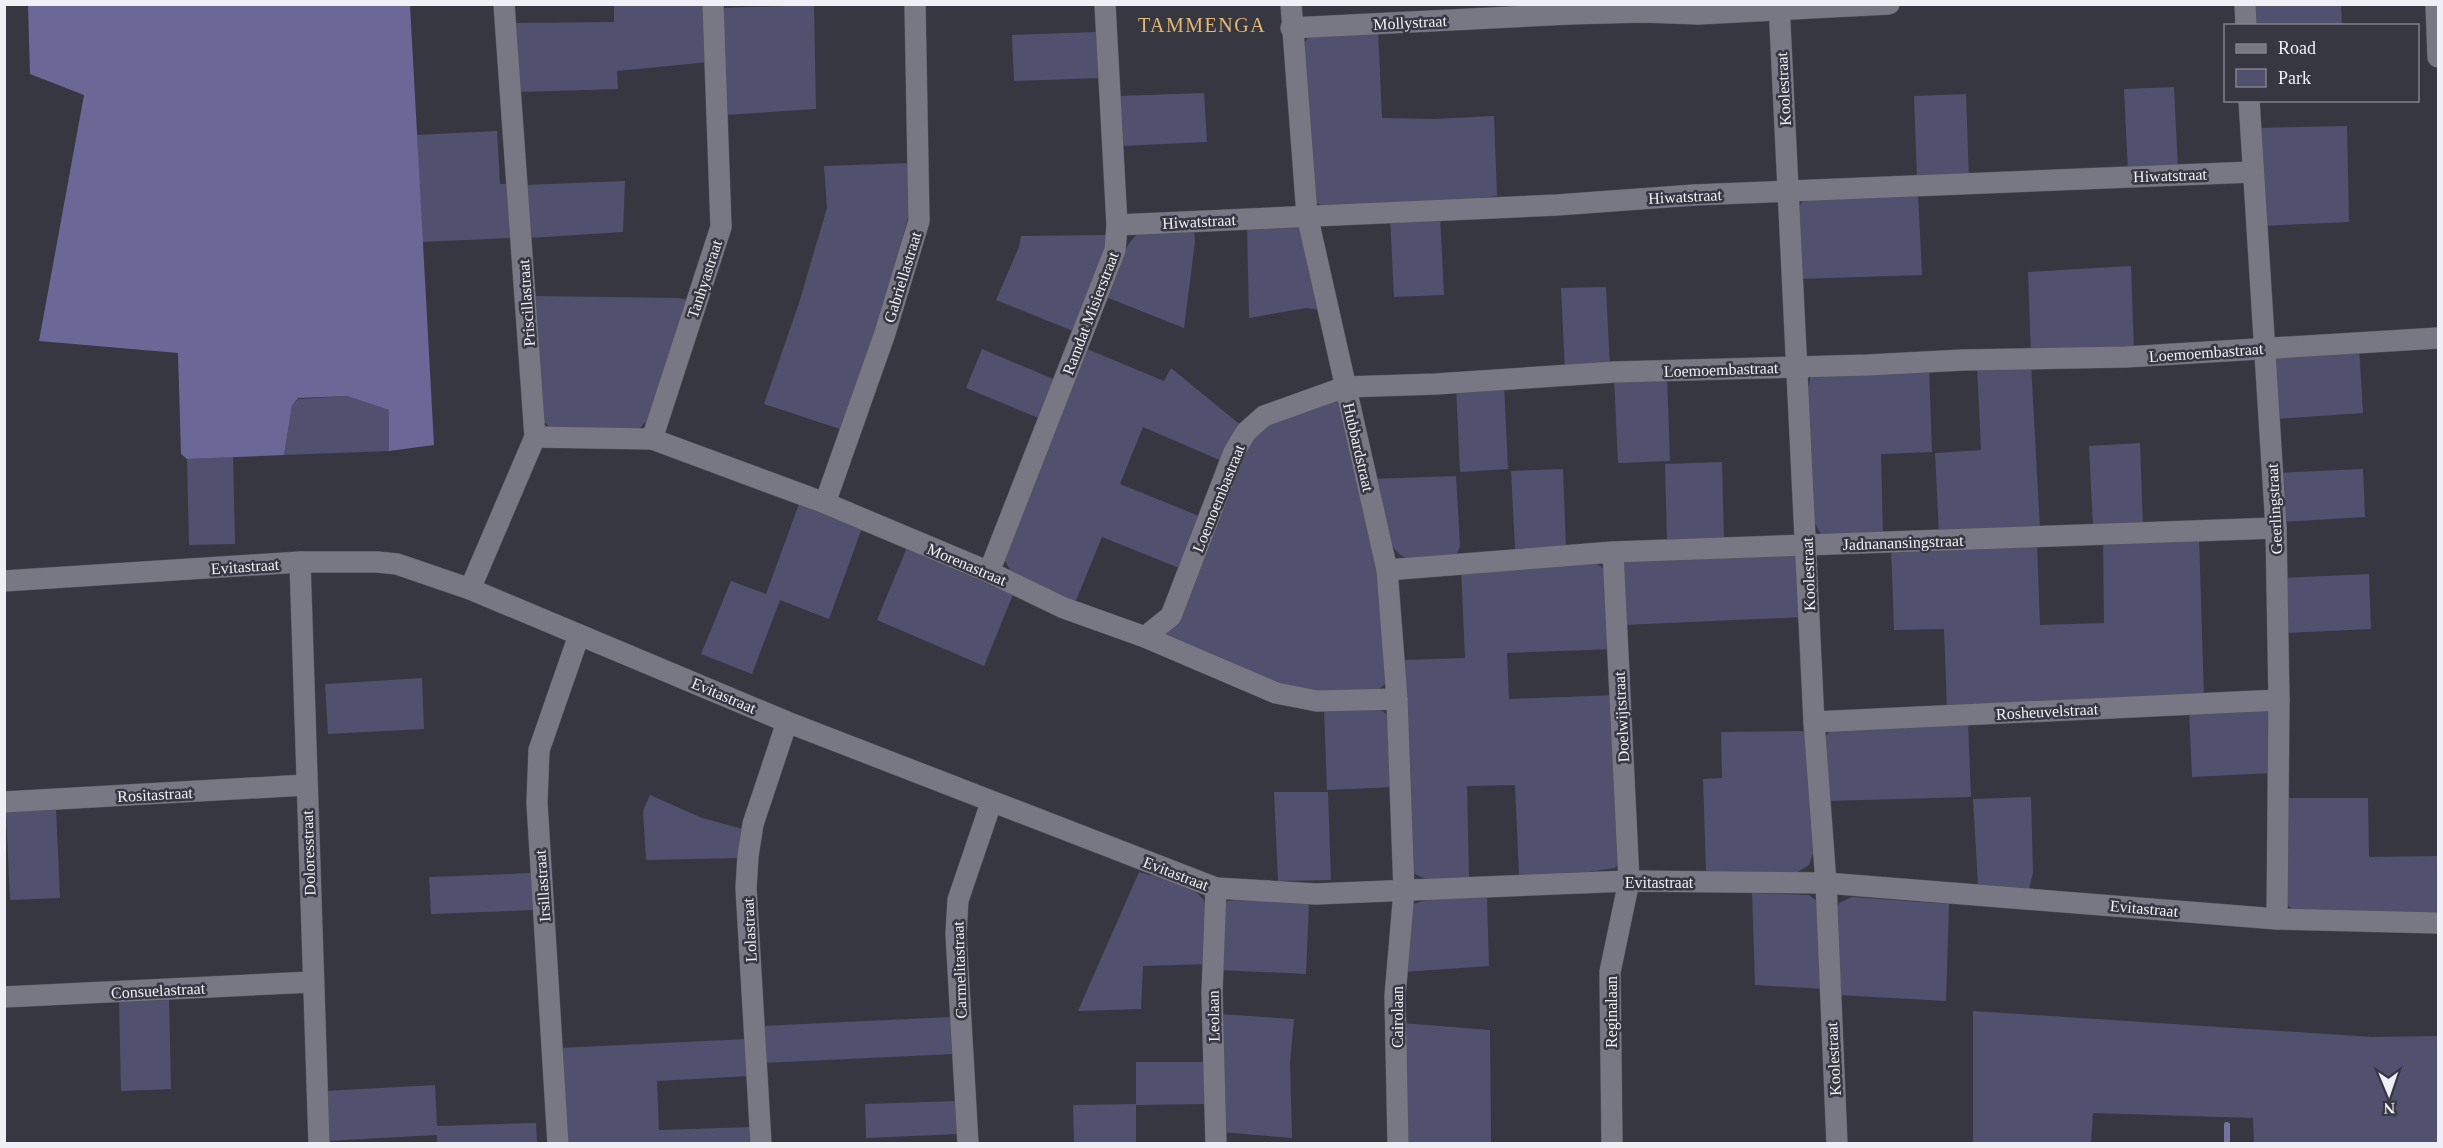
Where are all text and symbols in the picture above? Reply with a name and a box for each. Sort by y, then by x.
street label: Mollystraat [1373,12,1448,34]
district label: TAMMENGA [1138,14,1266,36]
legend [2224,24,2419,102]
text: Road [2278,38,2316,58]
street label: Koolestraat [1773,51,1794,126]
text: Park [2278,68,2311,88]
street label: Hiwatstraat [2133,166,2208,185]
street label: Hiwatstraat [1648,186,1723,207]
street label: Hiwatstraat [1162,211,1237,232]
street label: Gabriellastraat [881,229,925,325]
street label: Tanhyastraat [684,237,726,321]
street label: Ramdat Misierstraat [1059,249,1122,377]
street label: Priscillastraat [515,258,538,347]
street label: Loemoembastraat [2148,340,2264,365]
street label: Loemoembastraat [1663,359,1779,380]
street label: Hubbardstraat [1340,401,1377,494]
street label: Loemoembastraat [1189,441,1248,555]
street label: Geerlingstraat [2264,463,2286,555]
street label: Jadnanansingstraat [1842,532,1964,554]
street label: Koolestraat [1799,536,1818,611]
street label: Morenastraat [925,540,1009,589]
street label: Evitastraat [210,556,280,577]
street label: Doelwijtstraat [1611,671,1633,763]
street label: Evitastraat [689,674,759,717]
street label: Rosheuvelstraat [1996,700,2099,723]
street label: Rositastraat [117,784,194,805]
street label: Doloresstraat [298,810,318,896]
street label: Irsillastraat [531,849,553,922]
street label: Evitastraat [1141,853,1211,894]
street label: Evitastraat [1625,874,1694,891]
street label: Lolastraat [739,897,760,962]
street label: Evitastraat [2109,897,2179,920]
street label: Carmelitastraat [949,920,970,1019]
street label: Reginalaan [1603,976,1621,1048]
street label: Consuelastraat [111,980,206,1001]
street label: Cairolaan [1389,986,1406,1048]
street label: Leolaan [1205,990,1222,1042]
street label: Koolestraat [1823,1021,1844,1096]
north arrow [2359,1064,2419,1124]
text: N [2383,1100,2396,1117]

